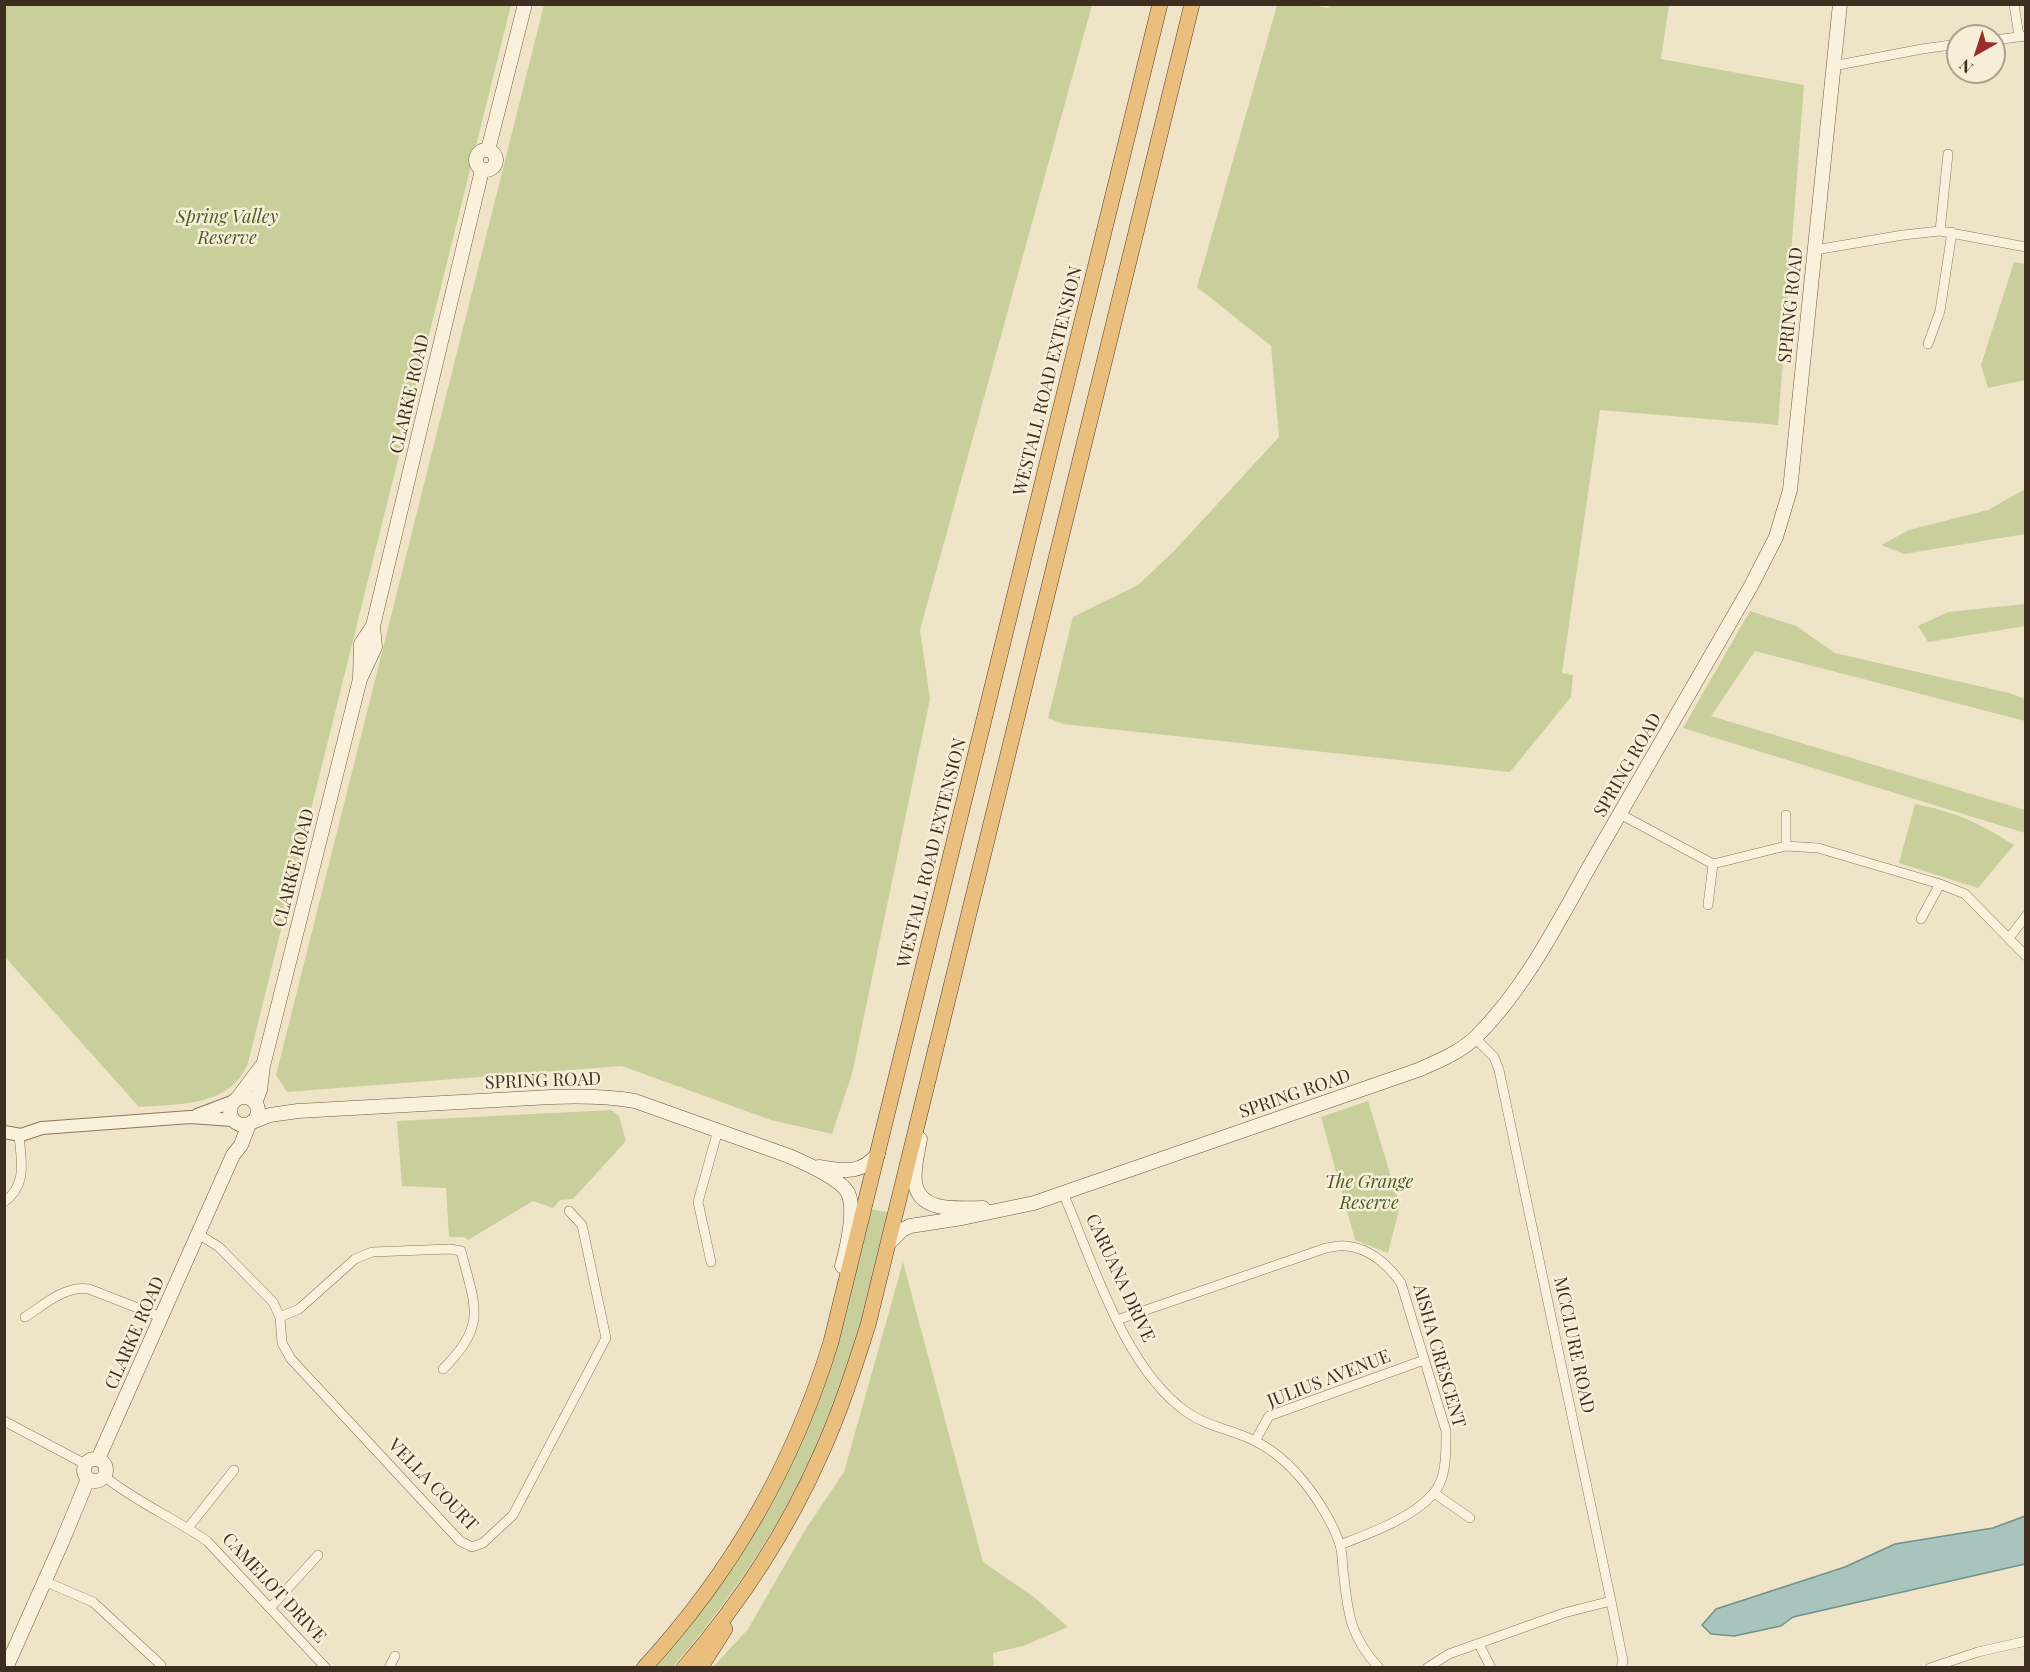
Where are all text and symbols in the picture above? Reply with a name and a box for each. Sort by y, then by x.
north arrow [1946,24,2006,84]
text: N [1955,55,1977,79]
park label: Spring Valley Reserve [176,206,278,248]
street label: SPRING ROAD [1774,246,1808,364]
street label: WESTALL ROAD EXTENSION [1009,264,1087,498]
street label: CLARKE ROAD [386,332,434,456]
street label: SPRING ROAD [1590,709,1666,821]
street label: WESTALL ROAD EXTENSION [893,736,971,970]
street label: CLARKE ROAD [269,806,319,930]
street label: SPRING ROAD [1236,1065,1354,1123]
street label: SPRING ROAD [484,1068,602,1094]
park label: The Grange Reserve [1325,1171,1413,1214]
street label: CARUANA DRIVE [1081,1210,1159,1346]
street label: CLARKE ROAD [100,1273,170,1393]
street label: MCCLURE ROAD [1549,1275,1599,1415]
street label: AISHA CRESCENT [1408,1282,1470,1430]
street label: JULIUS AVENUE [1264,1346,1394,1412]
street label: VELLA COURT [384,1434,482,1536]
street label: CAMELOT DRIVE [218,1529,330,1647]

